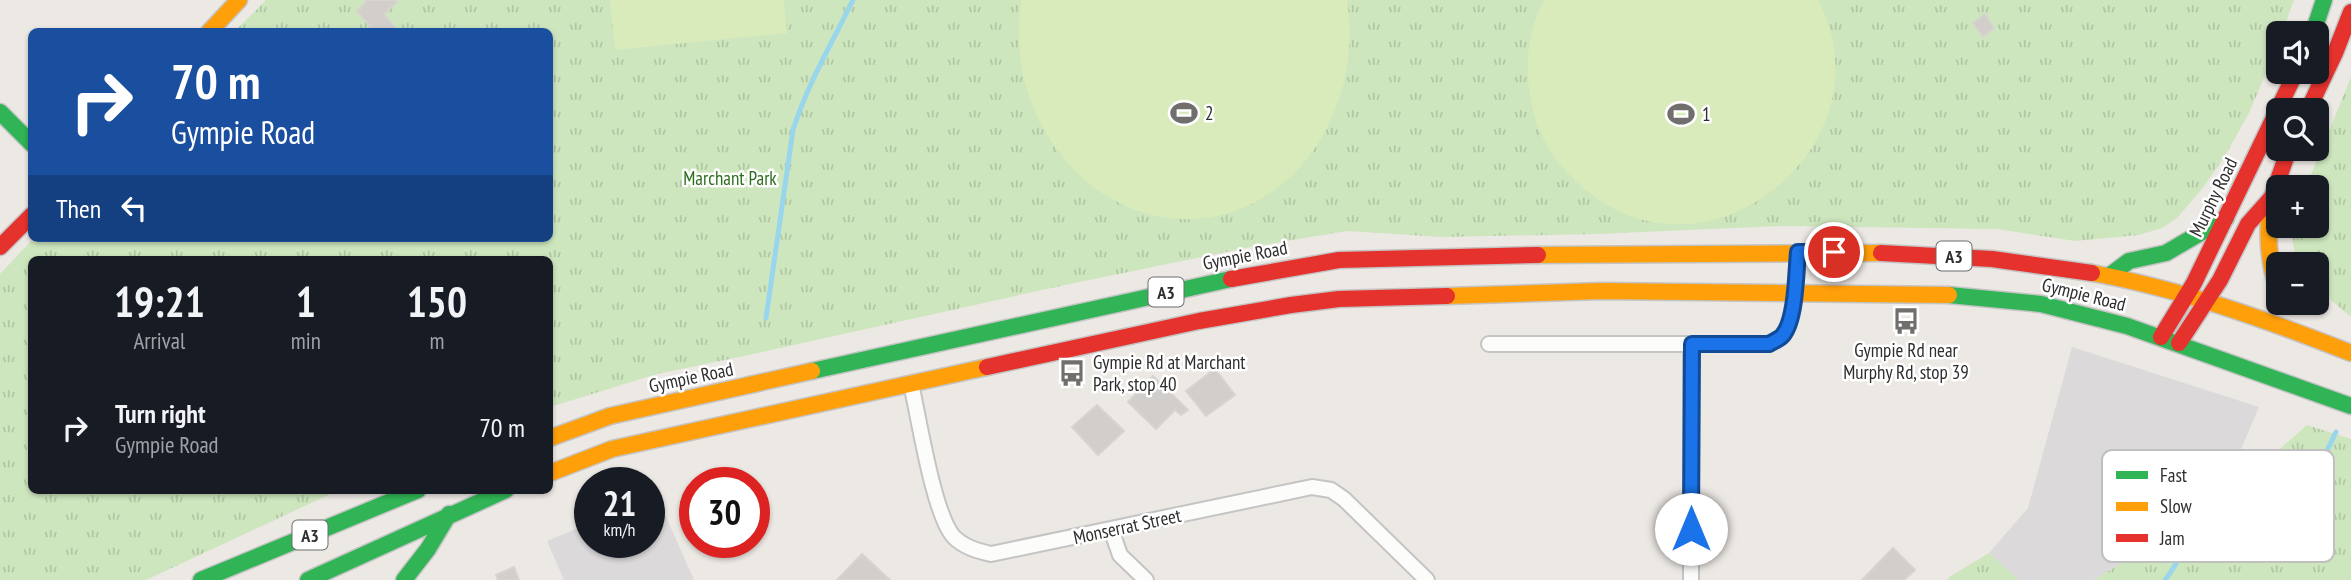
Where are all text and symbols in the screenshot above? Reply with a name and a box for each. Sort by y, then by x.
map controls [2266,21,2329,315]
button: sound [2266,21,2329,84]
text: 70 m [171,49,260,113]
icon: right [56,56,147,147]
sports icon: 2 [1169,98,1199,128]
button: search [2266,98,2329,161]
sports icon: 1 [1666,99,1696,129]
place label: 2 [1205,101,1214,125]
place label: 1 [1702,102,1711,126]
text: Gympie Road [171,111,315,153]
street label: Murphy Road [2184,153,2242,241]
park label: Marchant Park [683,166,777,190]
button: + [2266,175,2329,238]
icon: left [115,189,153,227]
text: Then [56,192,101,225]
pin [1804,222,1864,282]
icon: arrive [1815,233,1853,271]
street label: Gympie Road [1201,235,1289,275]
road number: A3 [1937,242,1972,270]
button: − [2266,252,2329,315]
street label: Gympie Road [2040,272,2128,316]
text: 19:21 [114,274,205,329]
text: 1 [296,274,316,329]
text: 150 [407,274,467,329]
road number: A3 [1148,278,1184,306]
bus stop icon: Gympie Rd near Murphy Rd, stop 39 [1891,306,1921,336]
text: Arrival [133,326,185,355]
text: min [291,326,321,355]
text: m [429,326,444,355]
place label: Gympie Rd near Murphy Rd, stop 39 [1843,338,1969,384]
place label: Gympie Rd at Marchant Park, stop 40 [1093,350,1246,396]
street label: Gympie Road [647,356,735,398]
bus stop icon: Gympie Rd at Marchant Park, stop 40 [1057,358,1087,388]
text: Turn right [115,397,206,430]
icon: right [56,409,94,447]
text: 70 m [479,411,525,444]
text: Gympie Road [115,430,219,459]
legend [2102,450,2334,562]
text: Fast [2160,463,2188,487]
speed limit sign: 30 [679,467,770,558]
text: 21 [603,480,636,526]
position arrow [1654,492,1728,566]
text: Slow [2160,494,2193,518]
street label: Monserrat Street [1071,503,1184,549]
text: km/h [604,518,635,541]
road number: A3 [292,520,328,550]
text: Jam [2159,526,2185,550]

